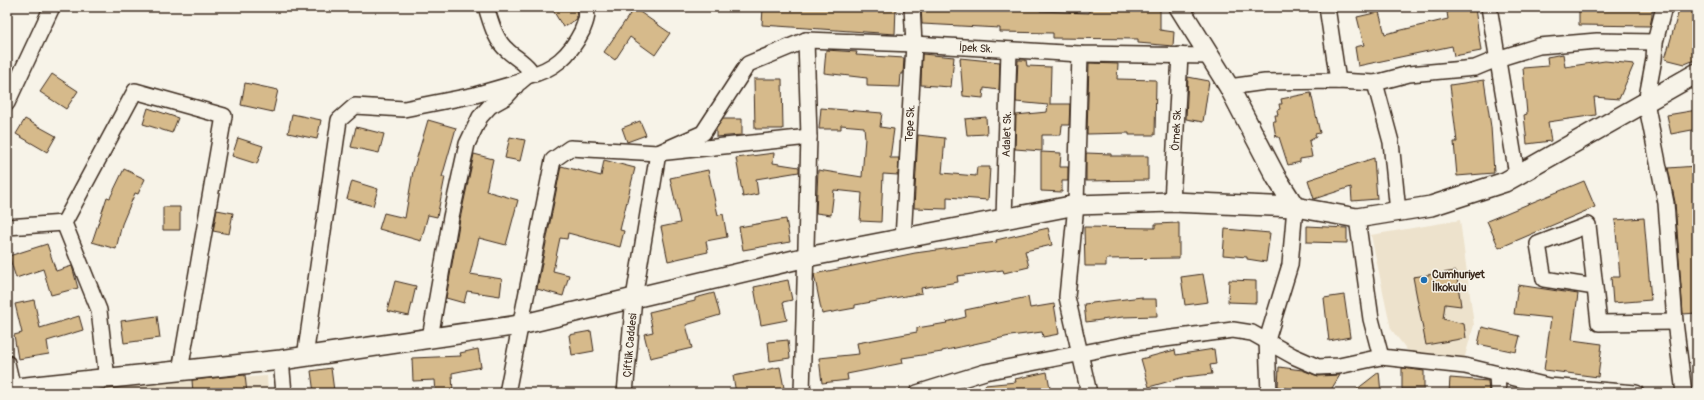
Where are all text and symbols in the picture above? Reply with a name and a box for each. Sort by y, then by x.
street label: İpek Sk. [959,41,993,56]
street label: Tepe Sk. [902,104,918,142]
street label: Örnek Sk. [1169,107,1184,151]
street label: Adalet Sk. [1000,111,1014,157]
place label: Cumhuriyet İlkokulu [1432,268,1485,294]
marker: Cumhuriyet İlkokulu [1419,275,1429,285]
street label: Çiftlik Caddesi [621,313,640,378]

